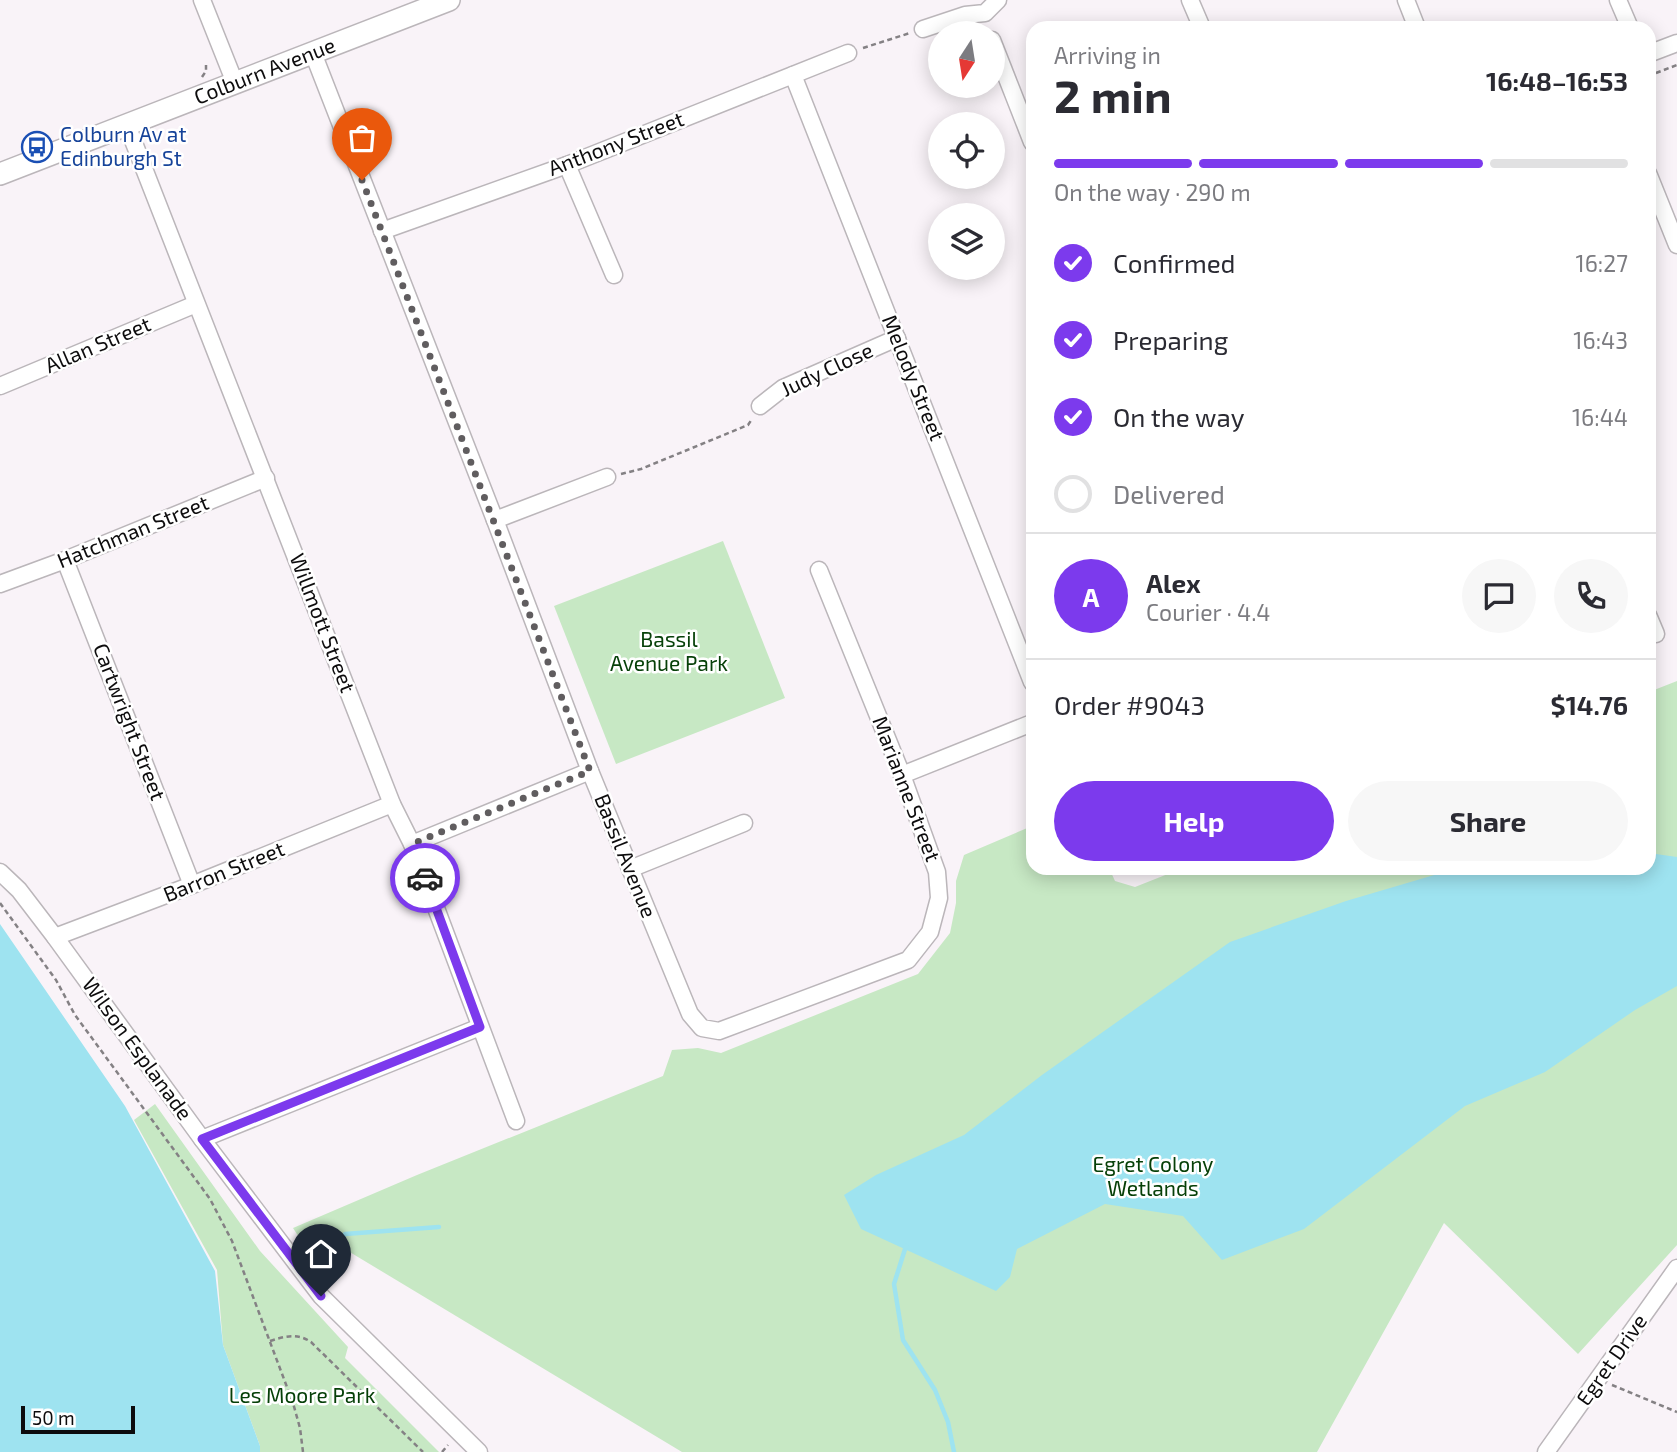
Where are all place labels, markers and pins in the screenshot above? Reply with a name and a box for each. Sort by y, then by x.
pin [332,108,392,180]
place label: Colburn Av at Edinburgh St [60,121,186,170]
bus stop icon: Colburn Av at Edinburgh St [20,130,54,164]
pin [291,1224,351,1296]

